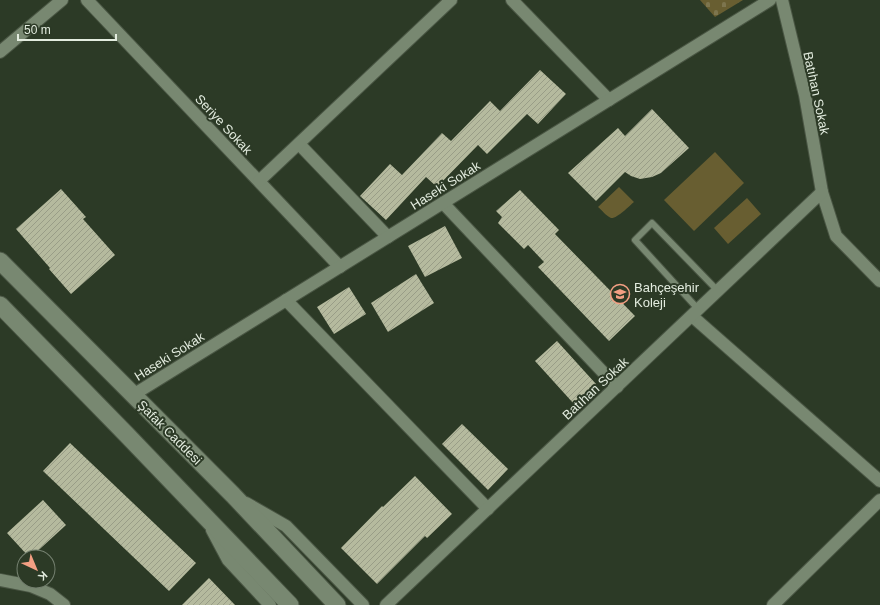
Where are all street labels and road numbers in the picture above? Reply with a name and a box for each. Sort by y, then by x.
street label: Batıhan Sokak [800,50,833,137]
street label: Seriye Sokak [192,91,256,158]
street label: Haseki Sokak [408,158,483,213]
street label: Haseki Sokak [132,329,207,384]
street label: Batıhan Sokak [559,354,632,423]
street label: Şafak Caddesi [134,397,205,468]

